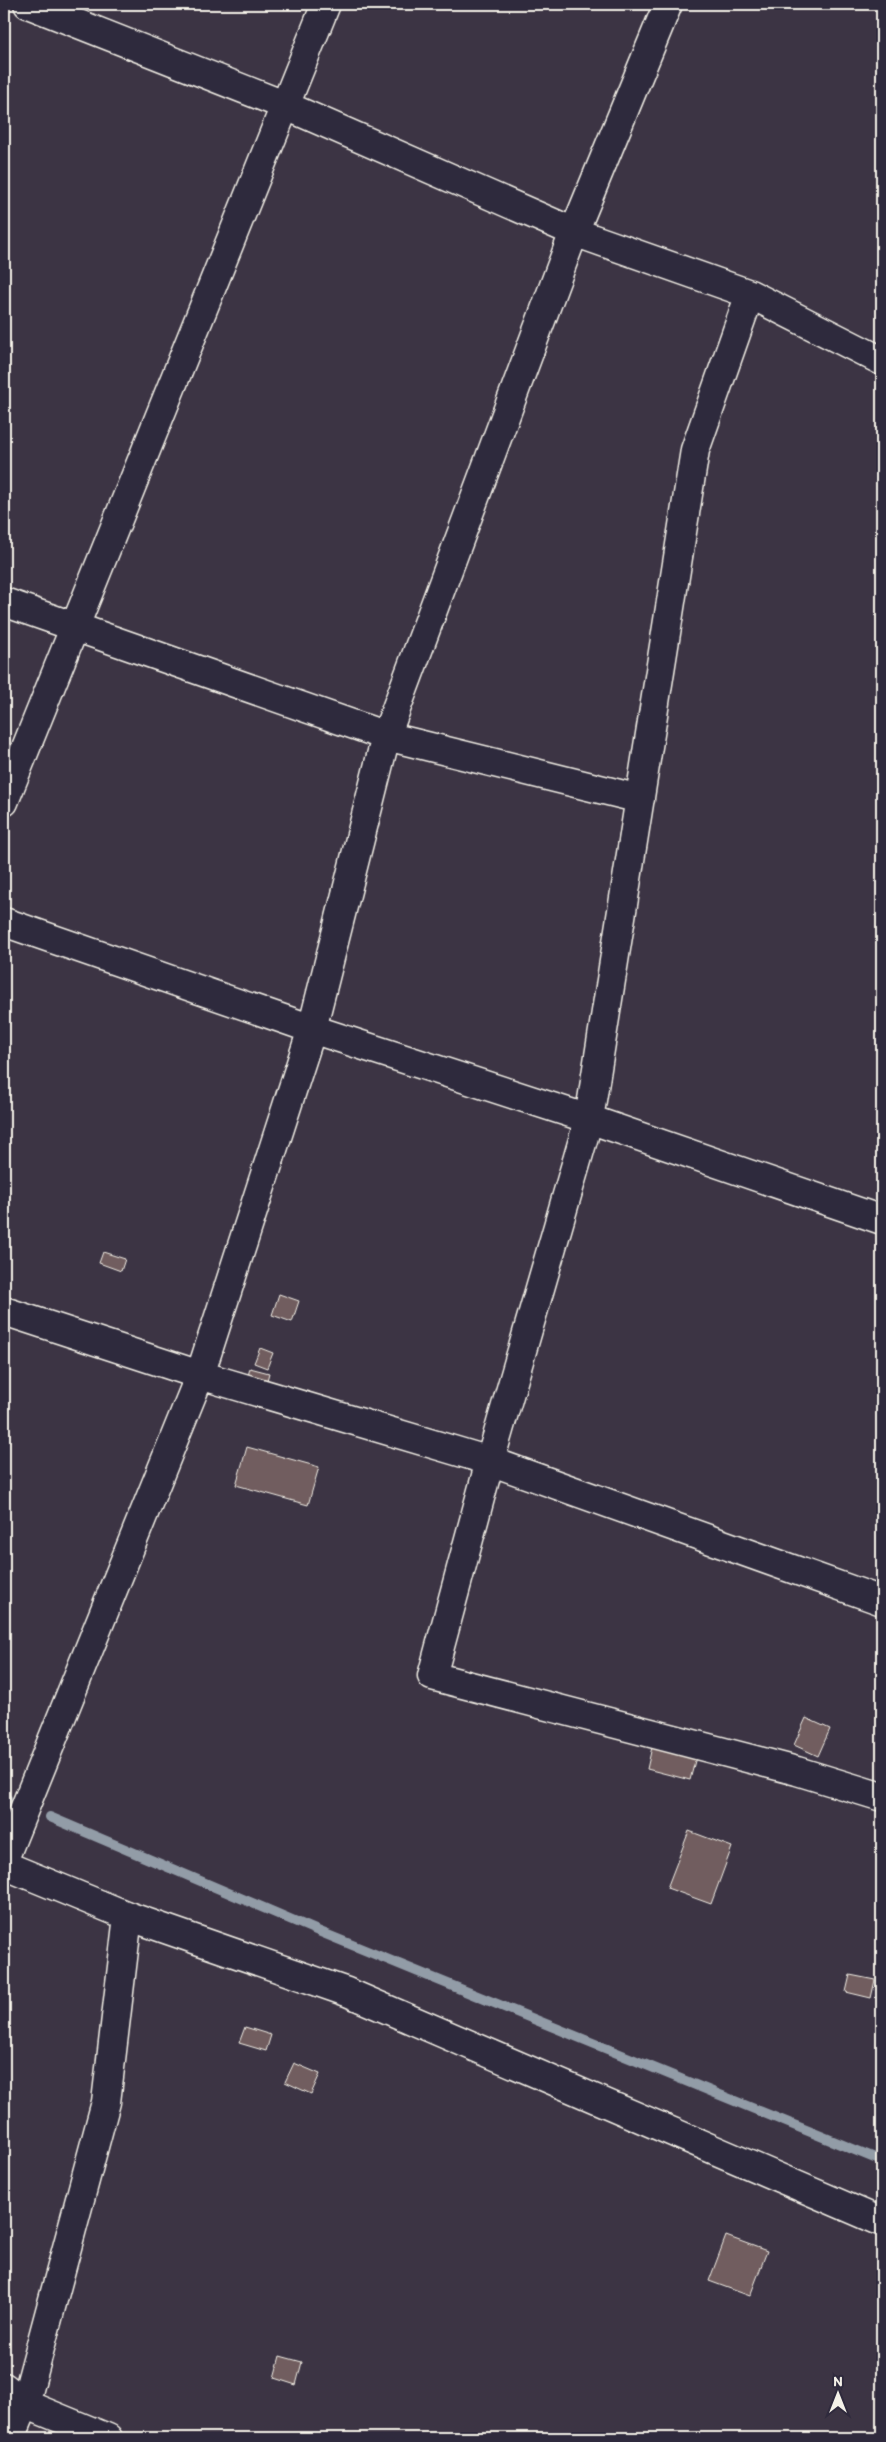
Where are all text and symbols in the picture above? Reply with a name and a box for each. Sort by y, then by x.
north arrow [814,2370,864,2420]
text: N [833,2373,843,2390]

